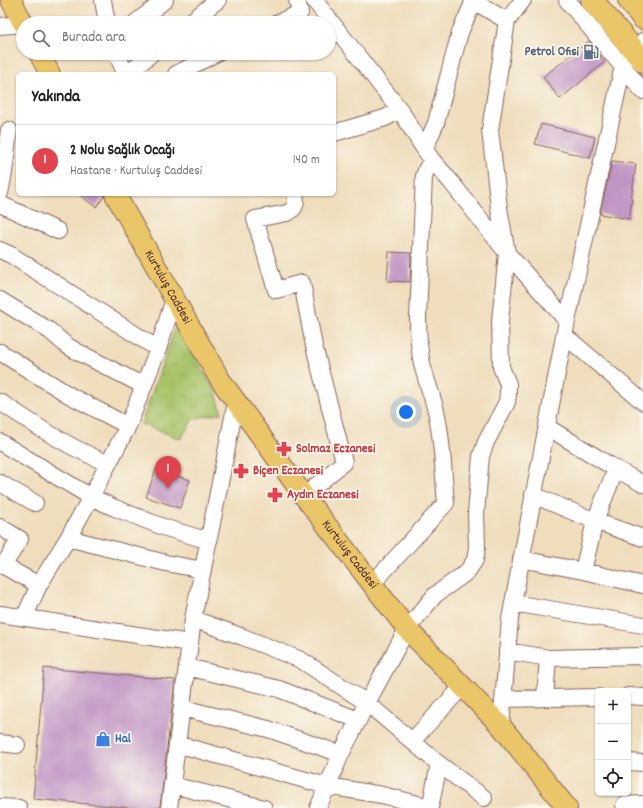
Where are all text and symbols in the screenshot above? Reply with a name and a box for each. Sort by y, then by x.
search box [16,16,336,60]
icon: search [30,27,52,49]
text: Burada ara [62,27,125,49]
place label: Petrol Ofisi [525,43,580,62]
fuel station icon: Petrol Ofisi [582,43,600,61]
text: Yakında [32,86,80,110]
text: 2 Nolu Sağlık Ocağı [70,140,175,162]
text: 1 [44,151,46,170]
text: 140 m [293,151,320,170]
text: Hastane · Kurtuluş Caddesi [70,162,202,181]
street label: Kurtuluş Caddesi [139,247,197,328]
your location [396,402,416,422]
pharmacy icon: Solmaz Eczanesi [275,440,293,458]
place label: Solmaz Eczanesi [296,440,376,459]
pin: 1 [155,456,181,489]
pharmacy icon: Biçen Eczanesi [232,462,250,480]
place label: Biçen Eczanesi [253,462,324,481]
pharmacy icon: Aydın Eczanesi [266,486,284,504]
place label: Aydın Eczanesi [287,486,359,505]
street label: Kurtuluş Caddesi [317,516,383,594]
map controls [595,688,631,796]
button: + [595,688,631,724]
button: − [595,724,631,760]
shop icon: Hal [94,730,112,748]
place label: Hal [115,730,132,749]
button: locate [595,760,631,796]

